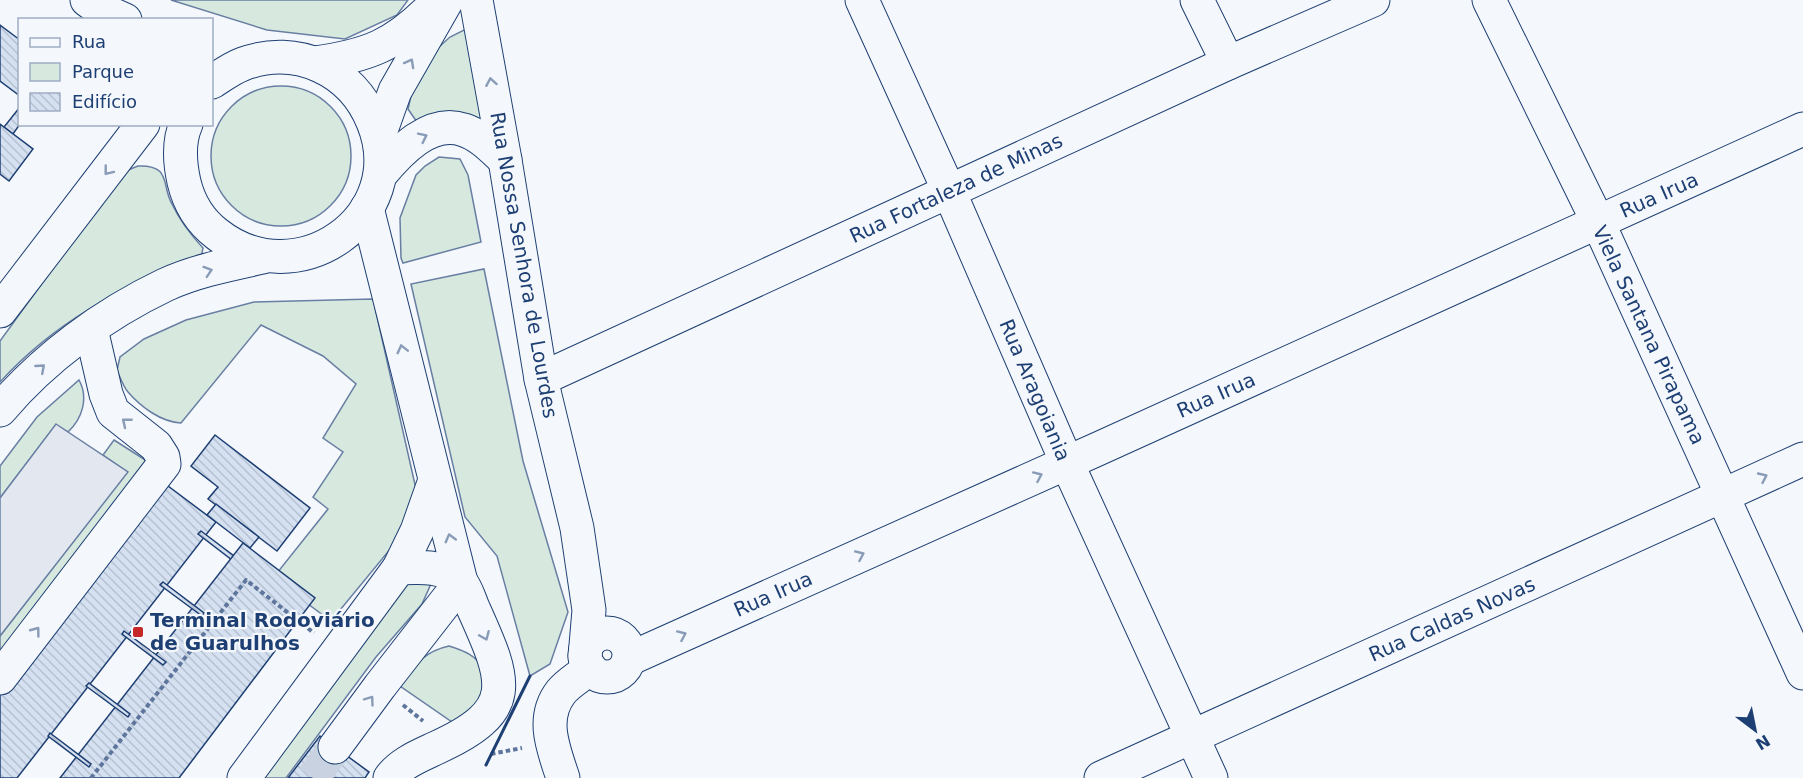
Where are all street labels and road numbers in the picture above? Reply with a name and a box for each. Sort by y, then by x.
street label: Rua Nossa Senhora de Lourdes [485,110,563,420]
street label: Rua Fortaleza de Minas [846,128,1066,248]
street label: Rua Irua [1616,167,1702,223]
street label: Viela Santana Pirapama [1588,222,1710,448]
street label: Rua Aragoiania [994,315,1076,465]
street label: Rua Irua [1173,367,1259,423]
street label: Rua Irua [730,566,816,622]
street label: Rua Caldas Novas [1365,572,1539,666]

